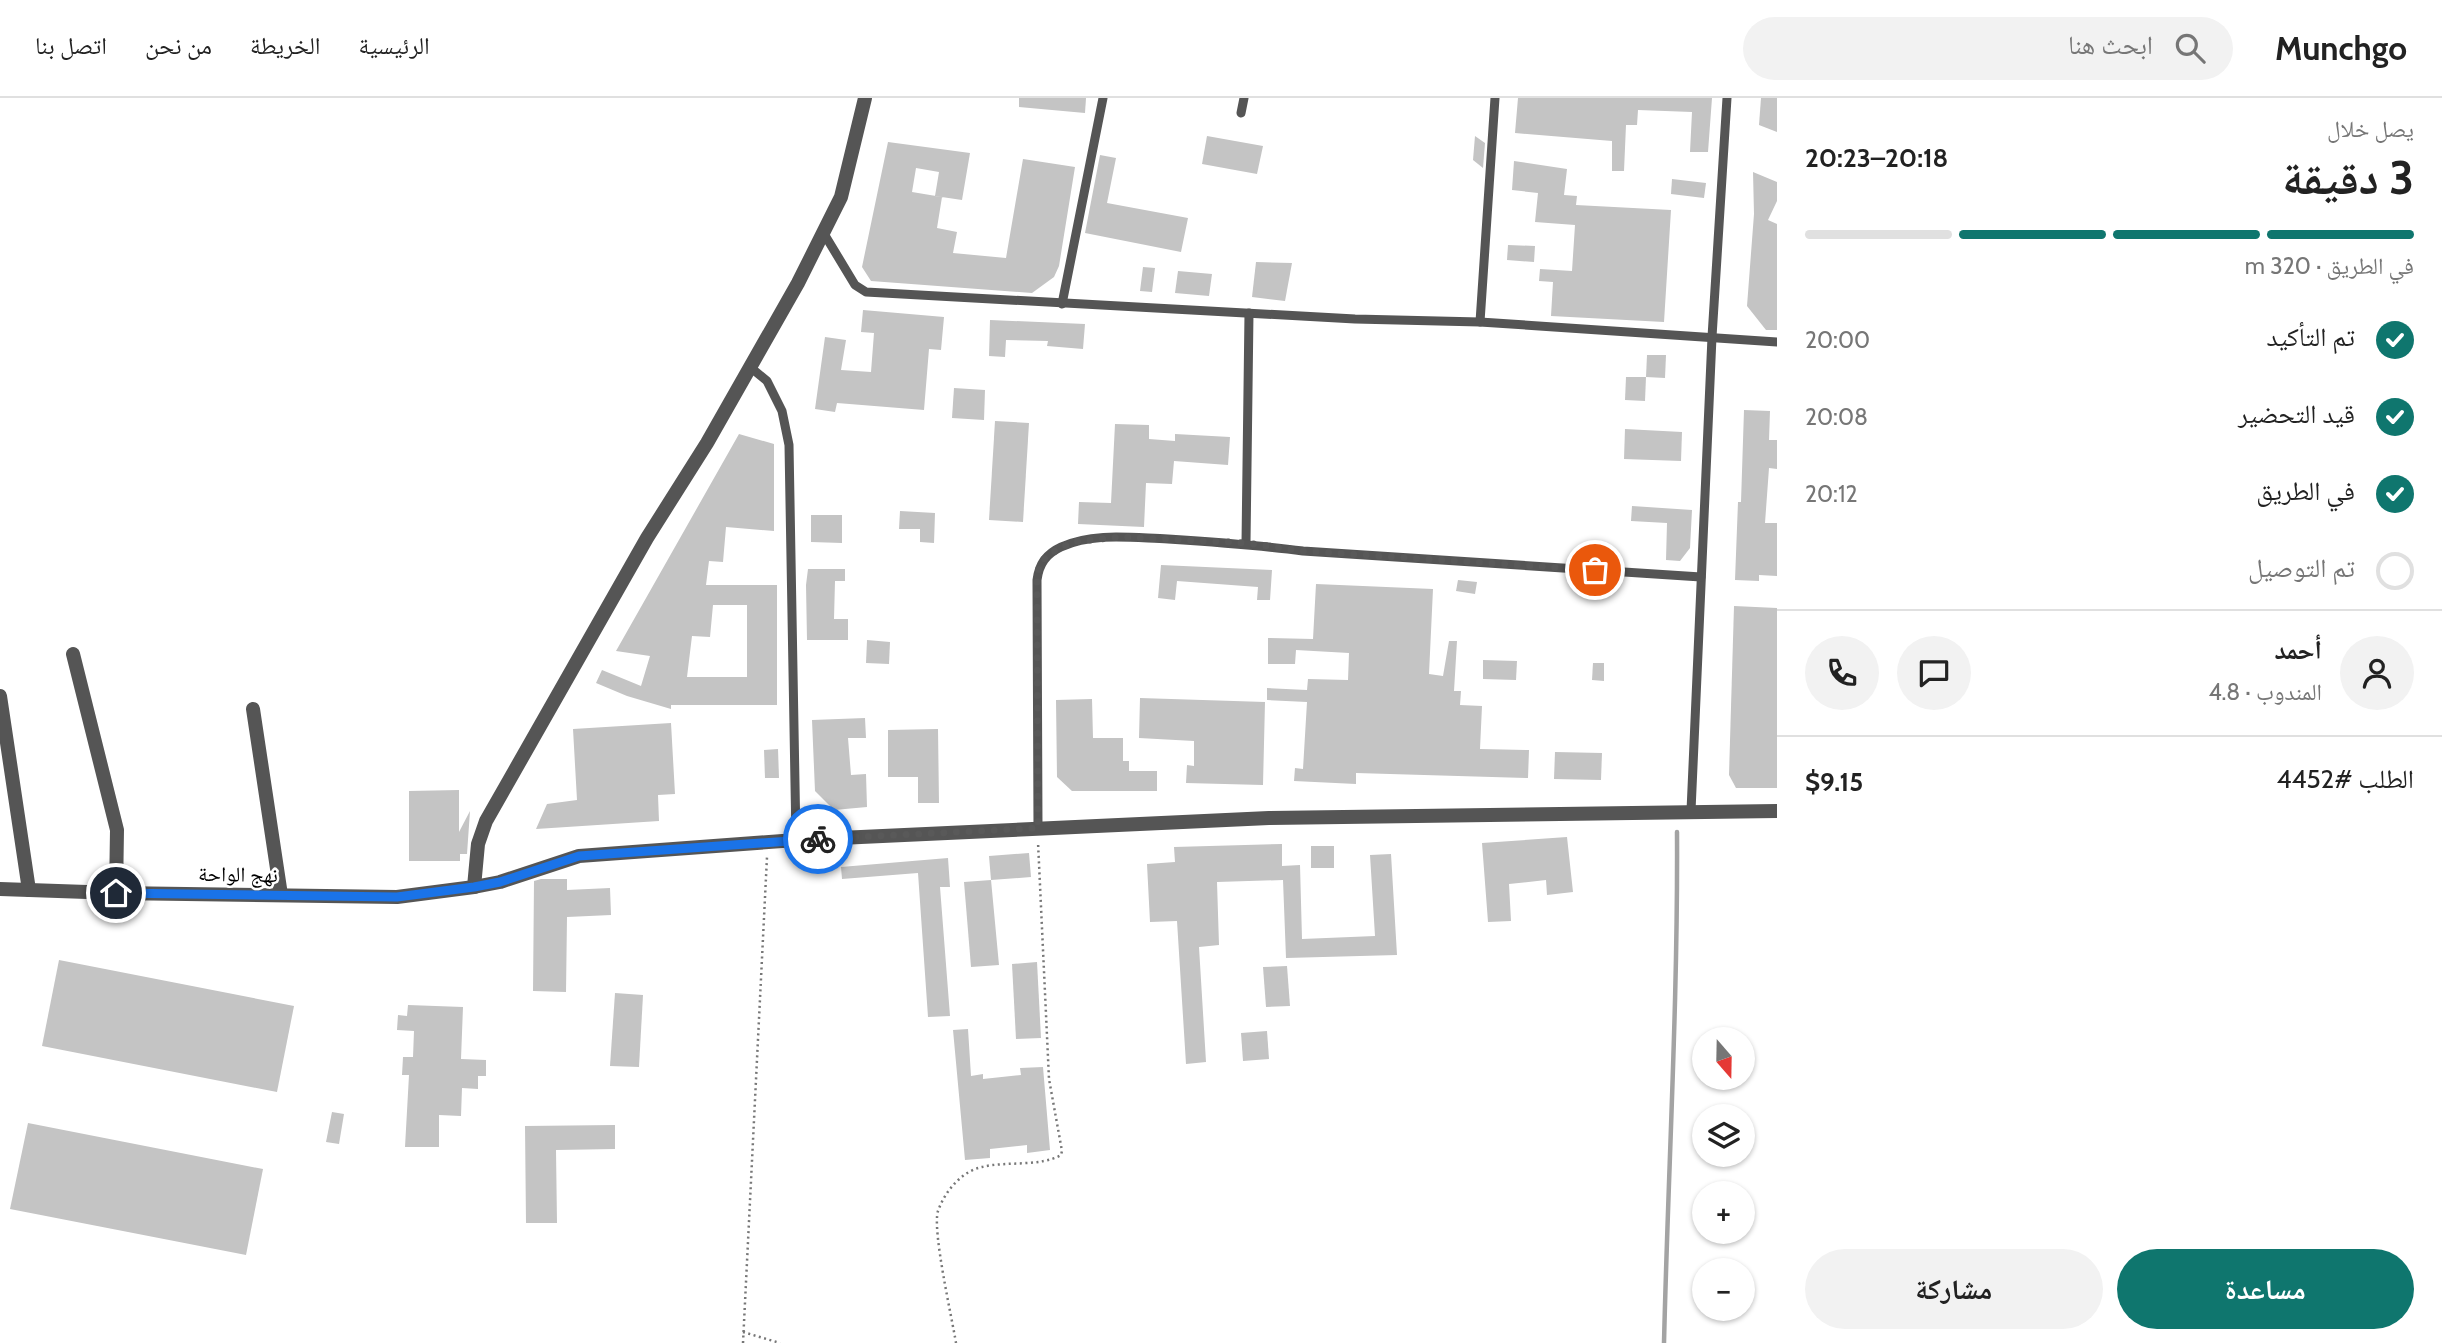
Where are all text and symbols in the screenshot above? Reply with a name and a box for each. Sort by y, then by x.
search box [1743,17,2233,80]
text: Munchgo [2275,28,2407,68]
text: ابحث هنا [2068,29,2153,61]
icon: search [2171,29,2209,67]
text: اتصل بنا [35,31,107,60]
text: من نحن [145,31,212,60]
text: الخريطة [250,31,321,60]
text: الرئيسية [359,31,430,60]
text: يصل خلال [2327,115,2414,143]
text: 20:18–20:23 [1805,142,1948,174]
text: 3 دقيقة [2282,150,2414,206]
text: في الطريق · 320 m [2245,252,2414,280]
text: تم التأكيد [2266,321,2355,353]
icon: check [2376,321,2414,359]
text: 20:00 [1805,326,1870,354]
text: قيد التحضير [2238,398,2355,430]
icon: check [2376,398,2414,436]
text: 20:08 [1805,403,1868,431]
text: في الطريق [2256,475,2355,507]
icon: check [2376,475,2414,513]
text: 20:12 [1805,480,1857,508]
pin [1565,540,1625,600]
icon: bag [1576,551,1614,589]
text: تم التوصيل [2248,552,2355,584]
text: أحمد [2274,634,2322,666]
button: phone [1805,636,1879,710]
button: chat [1897,636,1971,710]
button: person [2340,636,2414,710]
text: المندوب · 4.8 [2209,678,2322,706]
text: الطلب #4452 [2276,763,2414,795]
text: $9.15 [1805,766,1863,798]
courier [783,804,853,874]
icon: bike [799,820,837,858]
street label: نهج الواحة [198,861,278,888]
pin [86,863,146,923]
icon: home [97,874,135,912]
north arrow [1692,1027,1755,1090]
map controls [1692,1027,1755,1321]
button: layers [1692,1104,1755,1167]
button: + [1692,1181,1755,1244]
button: مشاركة [1805,1249,2103,1329]
button: مساعدة [2117,1249,2414,1329]
button: − [1692,1258,1755,1321]

